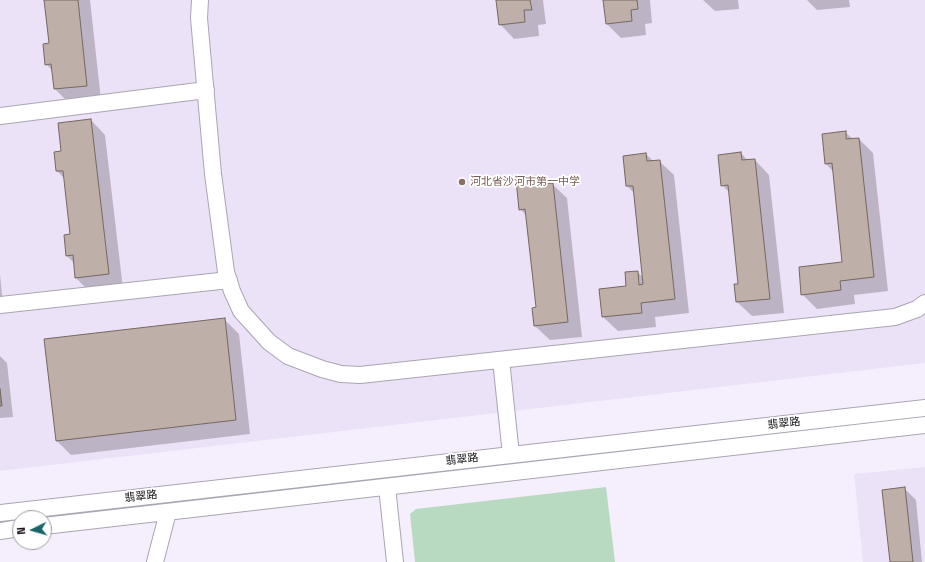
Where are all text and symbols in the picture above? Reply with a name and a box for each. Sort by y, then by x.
place label: 河北省沙河市第一中学 [470,175,580,189]
marker: 河北省沙河市第一中学 [457,177,467,187]
street label: 翡翠路 [767,416,801,432]
street label: 翡翠路 [445,452,479,468]
street label: 翡翠路 [124,489,158,505]
north arrow [12,510,52,550]
text: N [13,526,29,535]

